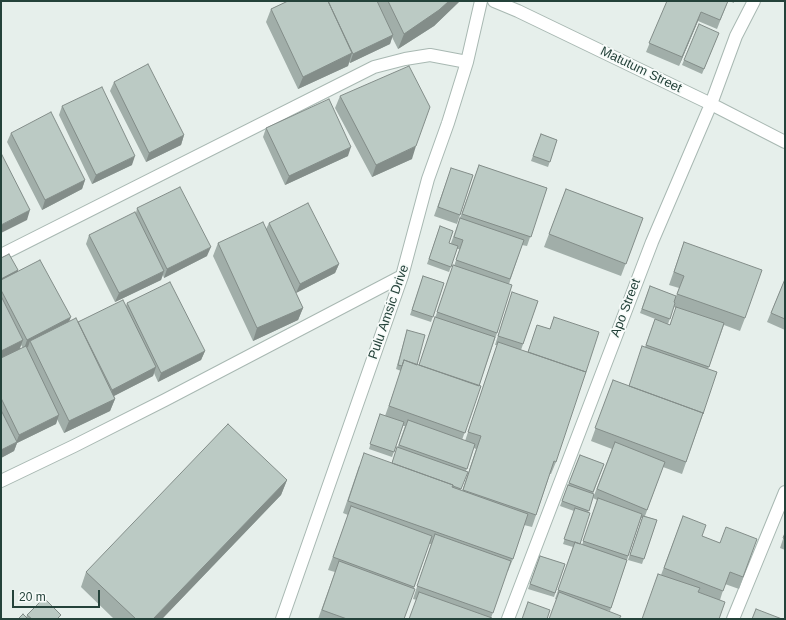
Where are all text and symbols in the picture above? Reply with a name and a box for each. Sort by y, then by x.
street label: Matutum Street [598,44,684,96]
street label: Pulu Amsic Drive [366,263,412,361]
street label: Apo Street [608,277,644,339]
scale bar [14,582,102,608]
text: 20 m [19,590,46,604]

